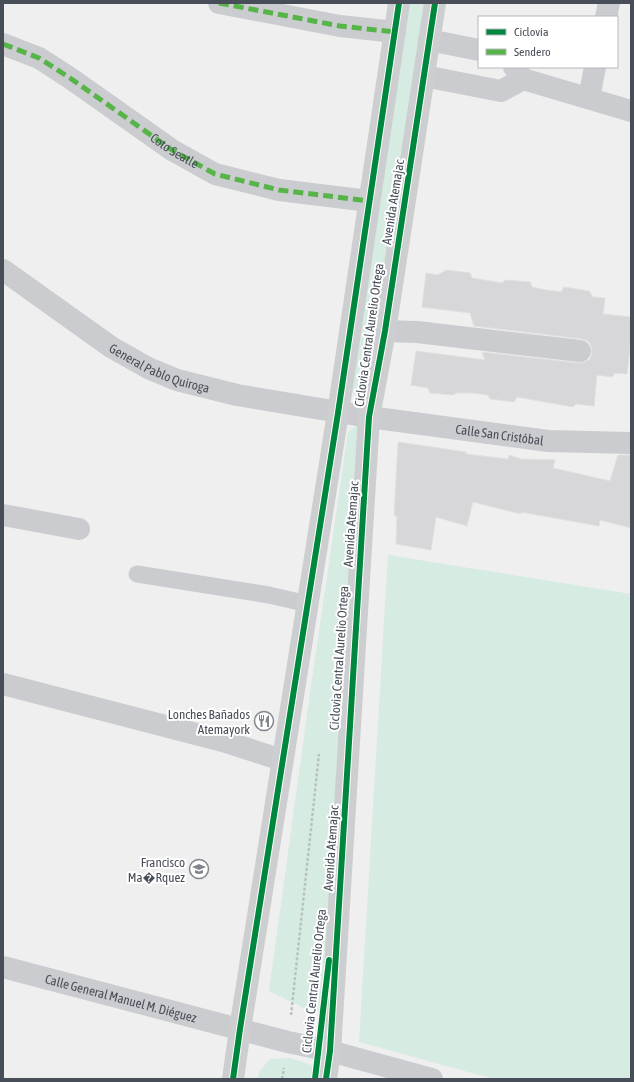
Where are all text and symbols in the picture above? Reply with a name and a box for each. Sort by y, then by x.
legend [478,16,618,68]
text: Ciclovía [514,25,548,39]
text: Sendero [514,45,551,59]
street label: Coto Seatle [148,130,202,171]
street label: Avenida Atemajac [379,158,407,246]
street label: Ciclovia Central Aurelio Ortega [352,262,386,408]
street label: General Pablo Quiroga [107,340,211,395]
street label: Calle San Cristóbal [455,421,545,448]
street label: Avenida Atemajac [341,480,361,567]
street label: Ciclovia Central Aurelio Ortega [326,585,352,731]
place label: Lonches Bañados Atemayork [168,707,250,737]
restaurant icon: Lonches Bañados Atemayork [253,710,275,732]
street label: Avenida Atemajac [321,804,341,891]
place label: Francisco Ma�Rquez [128,855,185,885]
school or university icon: Francisco Ma�Rquez [188,858,210,880]
street label: Ciclovia Central Aurelio Ortega [299,908,329,1054]
street label: Calle General Manuel M. Diéguez [44,971,199,1025]

